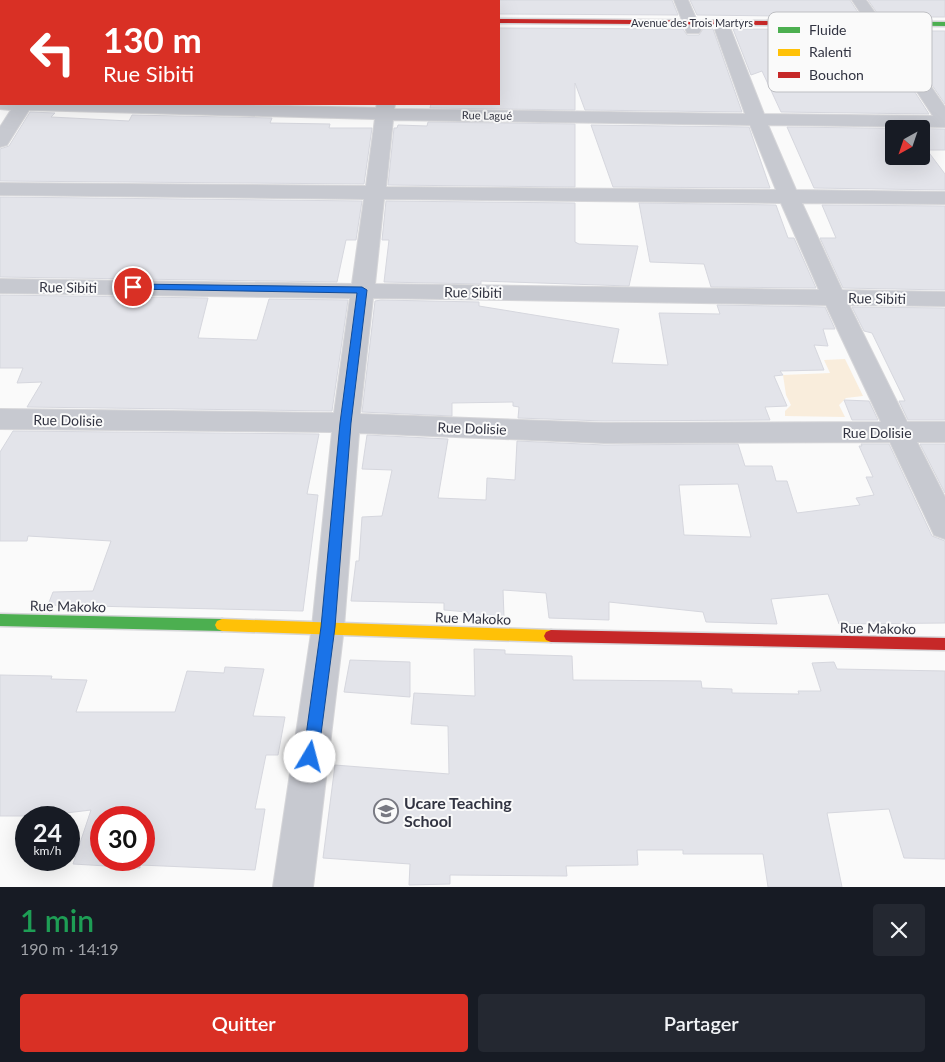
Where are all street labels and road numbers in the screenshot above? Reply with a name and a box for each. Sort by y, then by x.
street label: Avenue des Trois Martyrs [631,16,753,29]
street label: Rue Lagué [462,108,512,122]
street label: Rue Sibiti [39,278,97,296]
street label: Rue Sibiti [444,283,502,301]
street label: Rue Sibiti [848,289,906,307]
street label: Rue Dolisie [33,411,103,429]
street label: Rue Dolisie [437,418,507,438]
street label: Rue Dolisie [842,424,912,441]
street label: Rue Makoko [30,597,106,615]
street label: Rue Makoko [435,608,511,628]
street label: Rue Makoko [840,619,916,637]

